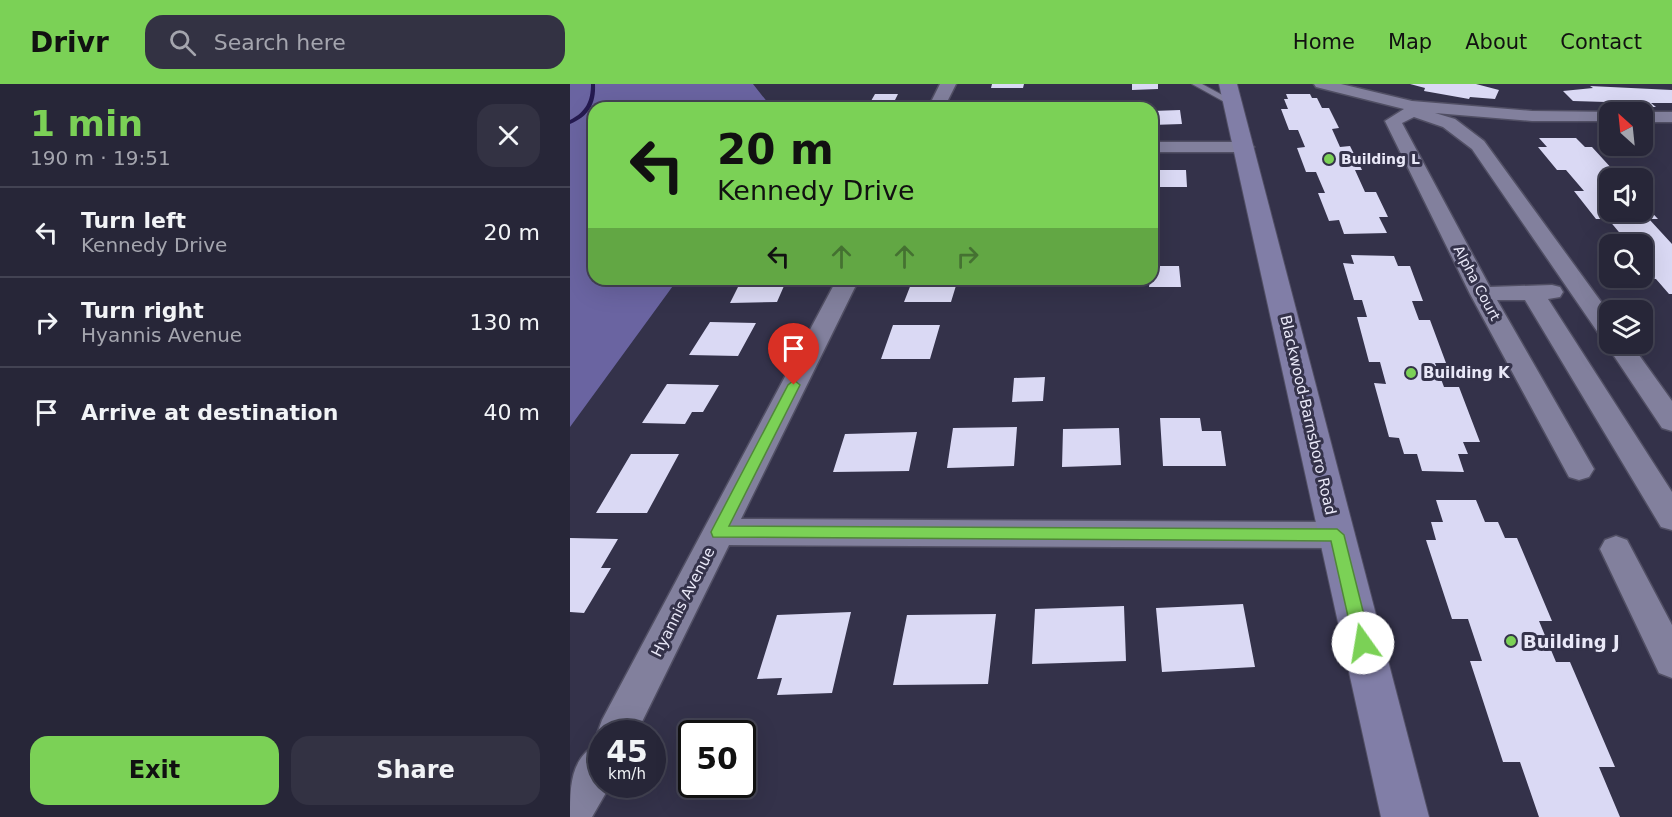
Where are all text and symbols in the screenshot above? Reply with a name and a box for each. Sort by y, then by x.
search box [145,15,565,69]
text: Drivr [30,26,109,59]
icon: search [166,26,199,59]
text: Search here [214,30,346,55]
text: Home [1293,30,1355,54]
text: Map [1388,30,1432,54]
text: About [1465,30,1527,54]
text: Contact [1560,30,1642,54]
north arrow [1599,102,1653,156]
map controls [1599,102,1653,354]
text: 1 min [30,103,143,144]
button: close [477,104,540,167]
text: 20 m [717,125,834,174]
icon: left [618,126,696,204]
text: 190 m · 19:51 [30,146,171,170]
place label: Building L [1341,151,1420,167]
marker: Building L [1322,152,1336,166]
button: sound [1599,168,1653,222]
text: Kennedy Drive [717,175,915,206]
text: Turn left [81,208,186,233]
icon: left [30,216,63,249]
text: 20 m [484,220,540,245]
text: Kennedy Drive [81,233,227,257]
button: search [1599,234,1653,288]
icon: left [762,240,795,273]
icon: ahead [825,240,858,273]
icon: ahead [888,240,921,273]
icon: right [951,240,984,273]
street label: Alpha Court [1451,243,1504,324]
text: Turn right [81,298,204,323]
button: layers [1599,300,1653,354]
icon: right [30,306,63,339]
text: 130 m [470,310,540,335]
street label: Blackwood-Barnsboro Road [1276,313,1340,517]
text: Hyannis Avenue [81,323,242,347]
pin [768,323,819,385]
icon: arrive [777,332,810,365]
place label: Building K [1423,364,1511,382]
marker: Building K [1404,366,1418,380]
icon: arrive [30,396,63,429]
text: Arrive at destination [81,400,338,425]
text: 40 m [484,400,540,425]
street label: Hyannis Avenue [648,544,718,660]
position arrow [1331,611,1395,675]
place label: Building J [1523,631,1620,652]
marker: Building J [1504,634,1518,648]
speed limit sign: 50 [678,720,756,798]
text: 45 [606,734,648,769]
button: Exit [30,736,279,805]
button: Share [291,736,540,805]
text: km/h [608,765,646,783]

